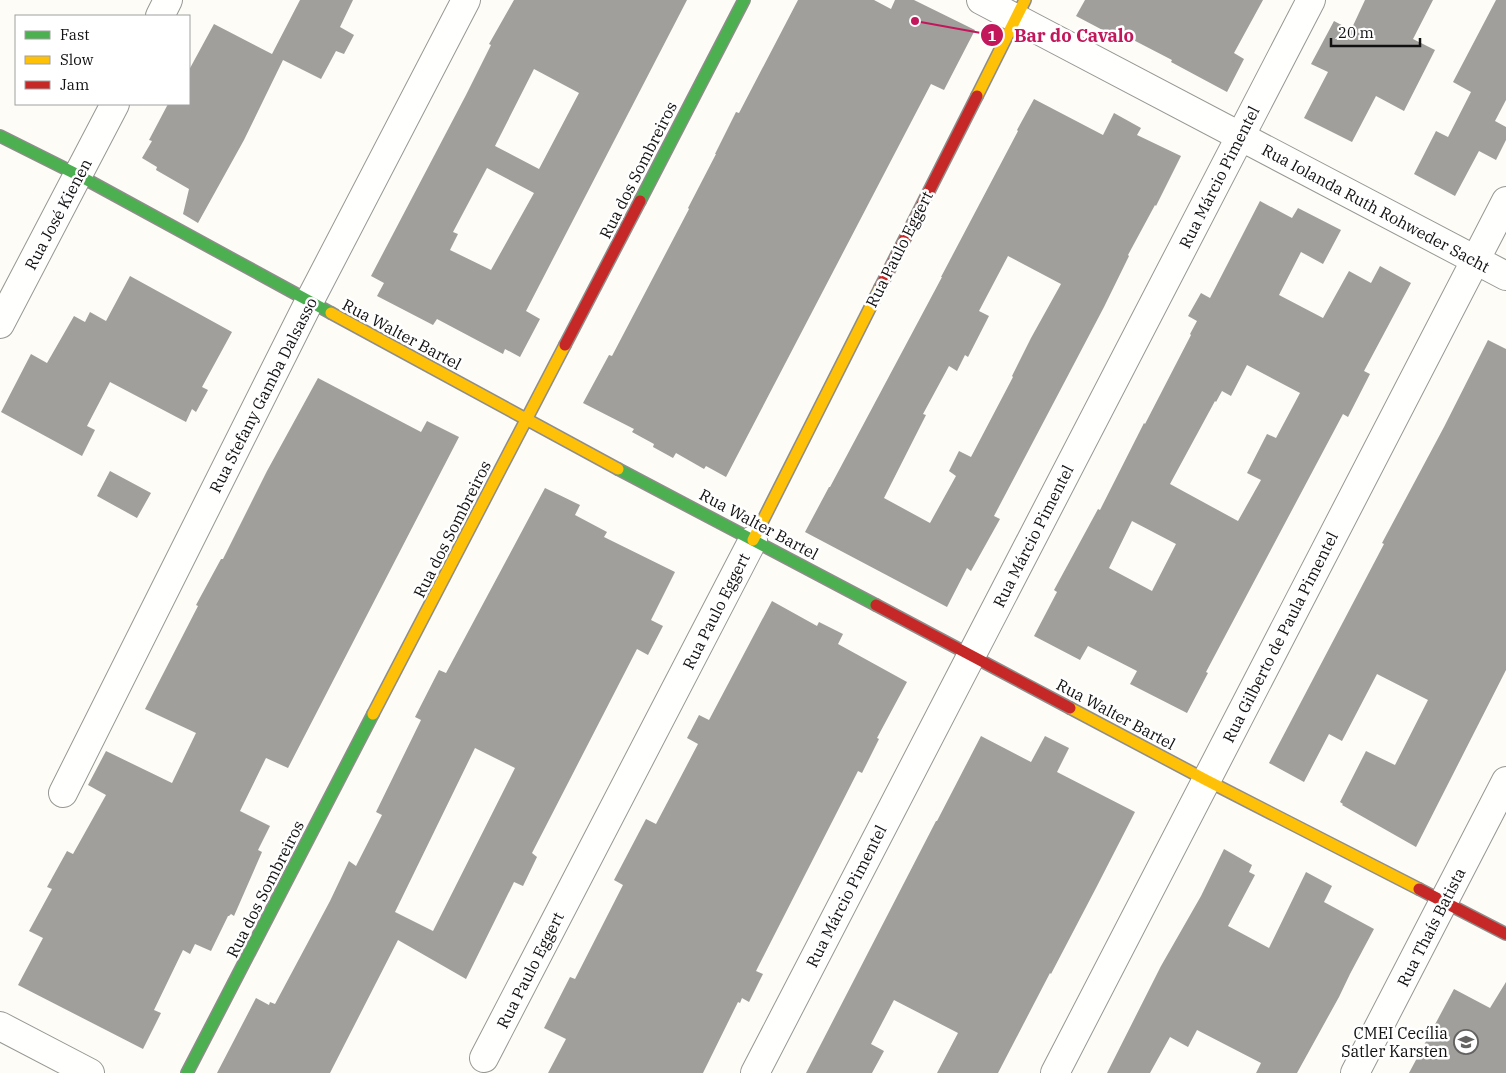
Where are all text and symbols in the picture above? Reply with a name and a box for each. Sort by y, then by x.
legend [15,15,190,105]
scale bar [1331,15,1420,47]
callout: Bar do Cavalo [979,19,1144,52]
text: 20 m [1338,23,1374,42]
text: Bar do Cavalo [1014,24,1134,47]
text: Fast [60,25,90,44]
text: 1 [987,26,997,45]
text: Slow [60,50,94,69]
text: Jam [60,75,89,94]
street label: Rua dos Sombreiros [595,98,681,242]
street label: Rua Márcio Pimentel [1174,102,1264,251]
street label: Rua Iolanda Ruth Rohweder Sacht [1259,139,1494,277]
street label: Rua José Kienen [20,155,96,273]
street label: Rua Paulo Eggert [861,187,937,310]
street label: Rua Stefany Gamba Dalsasso [205,294,321,496]
street label: Rua Walter Bartel [339,294,465,374]
street label: Rua dos Sombreiros [409,457,495,601]
street label: Rua Márcio Pimentel [988,461,1078,610]
street label: Rua Walter Bartel [696,484,822,564]
street label: Rua Gilberto de Paula Pimentel [1218,528,1342,746]
street label: Rua Paulo Eggert [678,549,754,672]
street label: Rua Walter Bartel [1053,674,1179,754]
street label: Rua dos Sombreiros [222,817,308,961]
street label: Rua Márcio Pimentel [801,821,891,970]
street label: Rua Thaís Batista [1392,864,1470,990]
street label: Rua Paulo Eggert [492,908,568,1031]
place label: CMEI Cecília Satler Karsten [1341,1023,1448,1061]
school or university icon: CMEI Cecília Satler Karsten [1453,1029,1479,1055]

